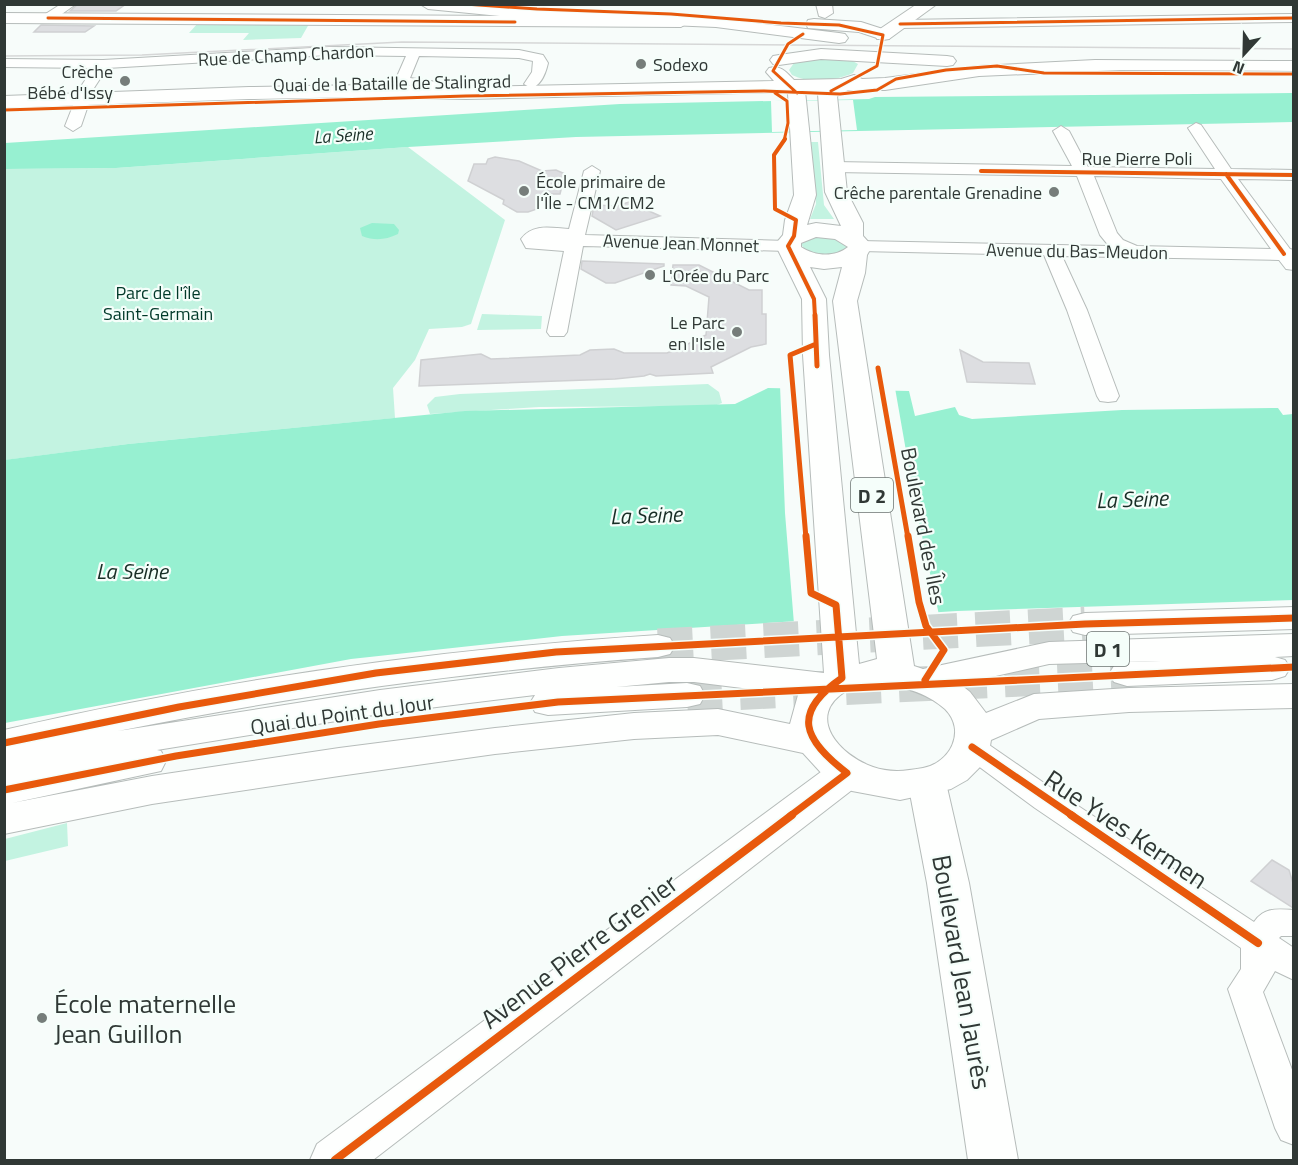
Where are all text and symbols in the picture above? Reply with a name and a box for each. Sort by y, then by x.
north arrow [1214,24,1274,84]
street label: Rue de Champ Chardon [197,37,375,73]
place label: Sodexo [653,51,708,78]
text: N [1229,55,1248,81]
marker: Sodexo [634,57,648,71]
place label: Crèche Bébé d'Issy [27,58,113,106]
street label: Quai de la Bataille de Stalingrad [273,67,511,99]
marker: Crèche Bébé d'Issy [118,74,132,88]
water label: La Seine [313,119,375,151]
street label: Rue Pierre Poli [1082,145,1192,172]
place label: École primaire de l'Île - CM1/CM2 [536,168,666,216]
place label: Crêche parentale Grenadine [834,179,1042,206]
marker: École primaire de l'Île - CM1/CM2 [517,184,531,198]
marker: Crêche parentale Grenadine [1047,185,1061,199]
street label: Avenue Jean Monnet [602,227,760,259]
street label: Avenue du Bas-Meudon [986,236,1168,266]
place label: L'Orée du Parc [662,262,770,289]
marker: L'Orée du Parc [643,268,657,282]
park label: Parc de l'île Saint-Germain [103,279,213,327]
place label: Le Parc en l'Isle [668,309,725,357]
marker: Le Parc en l'Isle [730,325,744,339]
street label: Boulevard des Îles [893,444,955,608]
road number: D 2 [851,478,893,512]
water label: La Seine [1095,481,1170,517]
water label: La Seine [609,497,684,533]
water label: La Seine [96,554,170,588]
road number: D 1 [1087,632,1129,666]
street label: Quai du Point du Jour [248,685,436,743]
street label: Rue Yves Kermen [1036,760,1216,898]
street label: Boulevard Jean Jaurès [922,852,1002,1092]
street label: Avenue Pierre Grenier [472,864,686,1038]
place label: École maternelle Jean Guillon [54,984,236,1053]
marker: École maternelle Jean Guillon [35,1011,49,1025]

